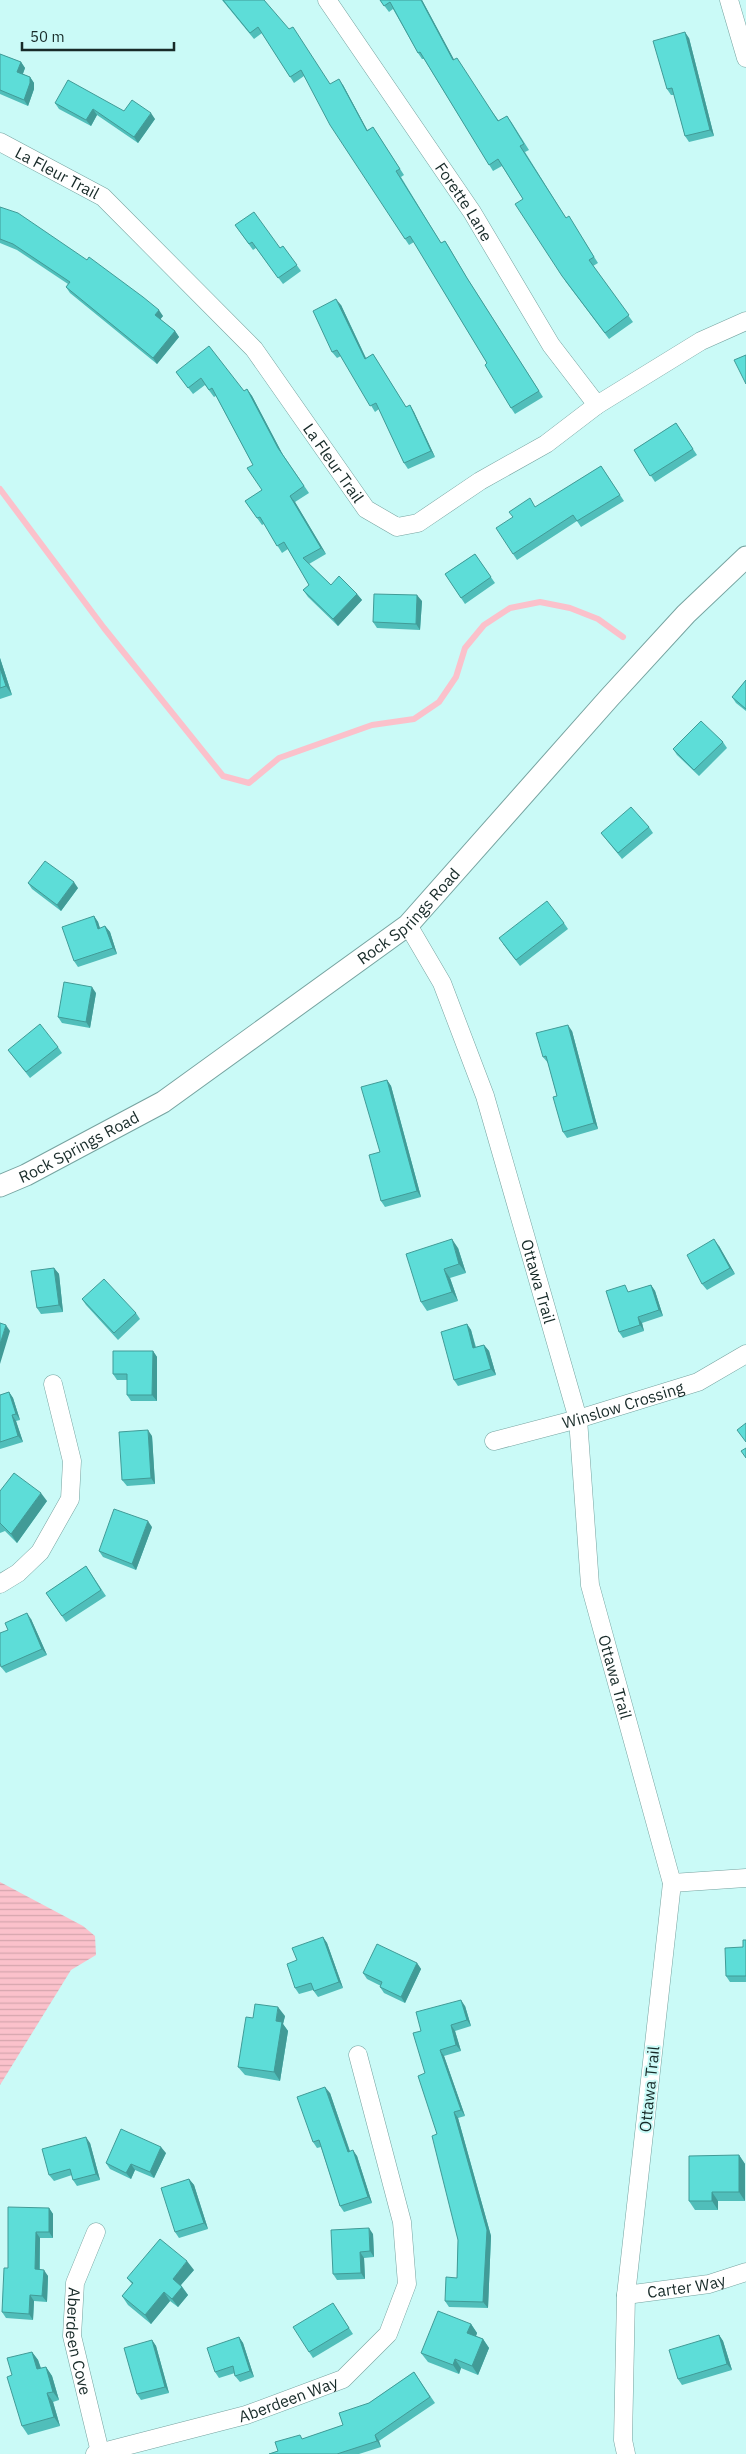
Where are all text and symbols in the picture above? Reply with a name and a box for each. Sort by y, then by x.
scale bar [22,20,175,52]
text: 50 m [30,27,65,46]
street label: La Fleur Trail [12,142,103,203]
street label: Forette Lane [431,159,497,245]
street label: La Fleur Trail [299,419,368,506]
street label: Rock Springs Road [353,864,464,969]
street label: Rock Springs Road [16,1107,142,1187]
street label: Ottawa Trail [517,1237,560,1326]
street label: Winslow Crossing [560,1377,687,1433]
street label: Ottawa Trail [594,1632,636,1721]
street label: Ottawa Trail [635,2045,663,2133]
street label: Carter Way [646,2269,728,2302]
street label: Aberdeen Cove [62,2287,96,2397]
street label: Aberdeen Way [237,2372,341,2426]

